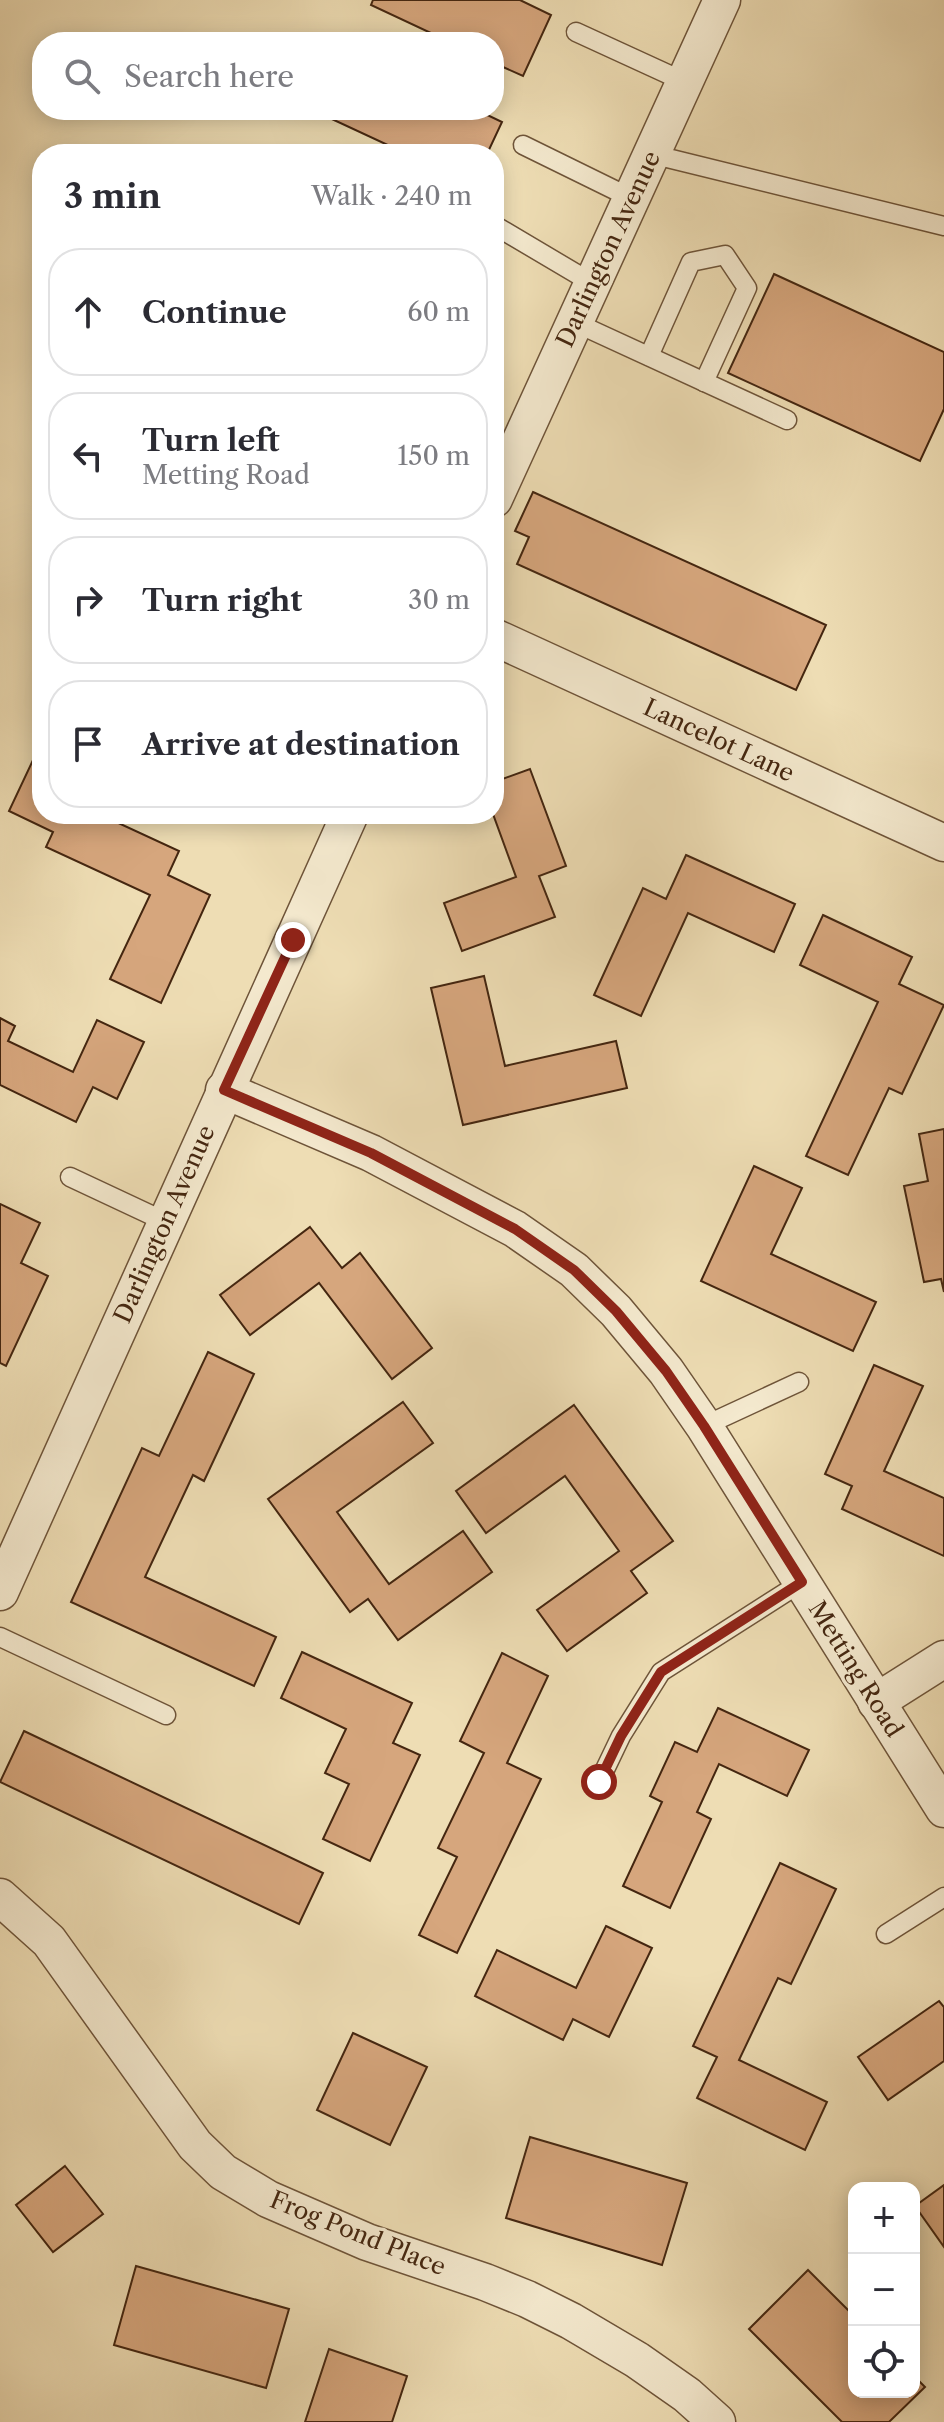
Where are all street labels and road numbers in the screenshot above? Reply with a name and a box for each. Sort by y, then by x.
street label: Darlington Avenue [550,146,666,352]
street label: Lancelot Lane [639,692,799,788]
street label: Darlington Avenue [107,1121,221,1327]
street label: Metting Road [803,1596,910,1743]
street label: Frog Pond Place [266,2185,450,2281]

